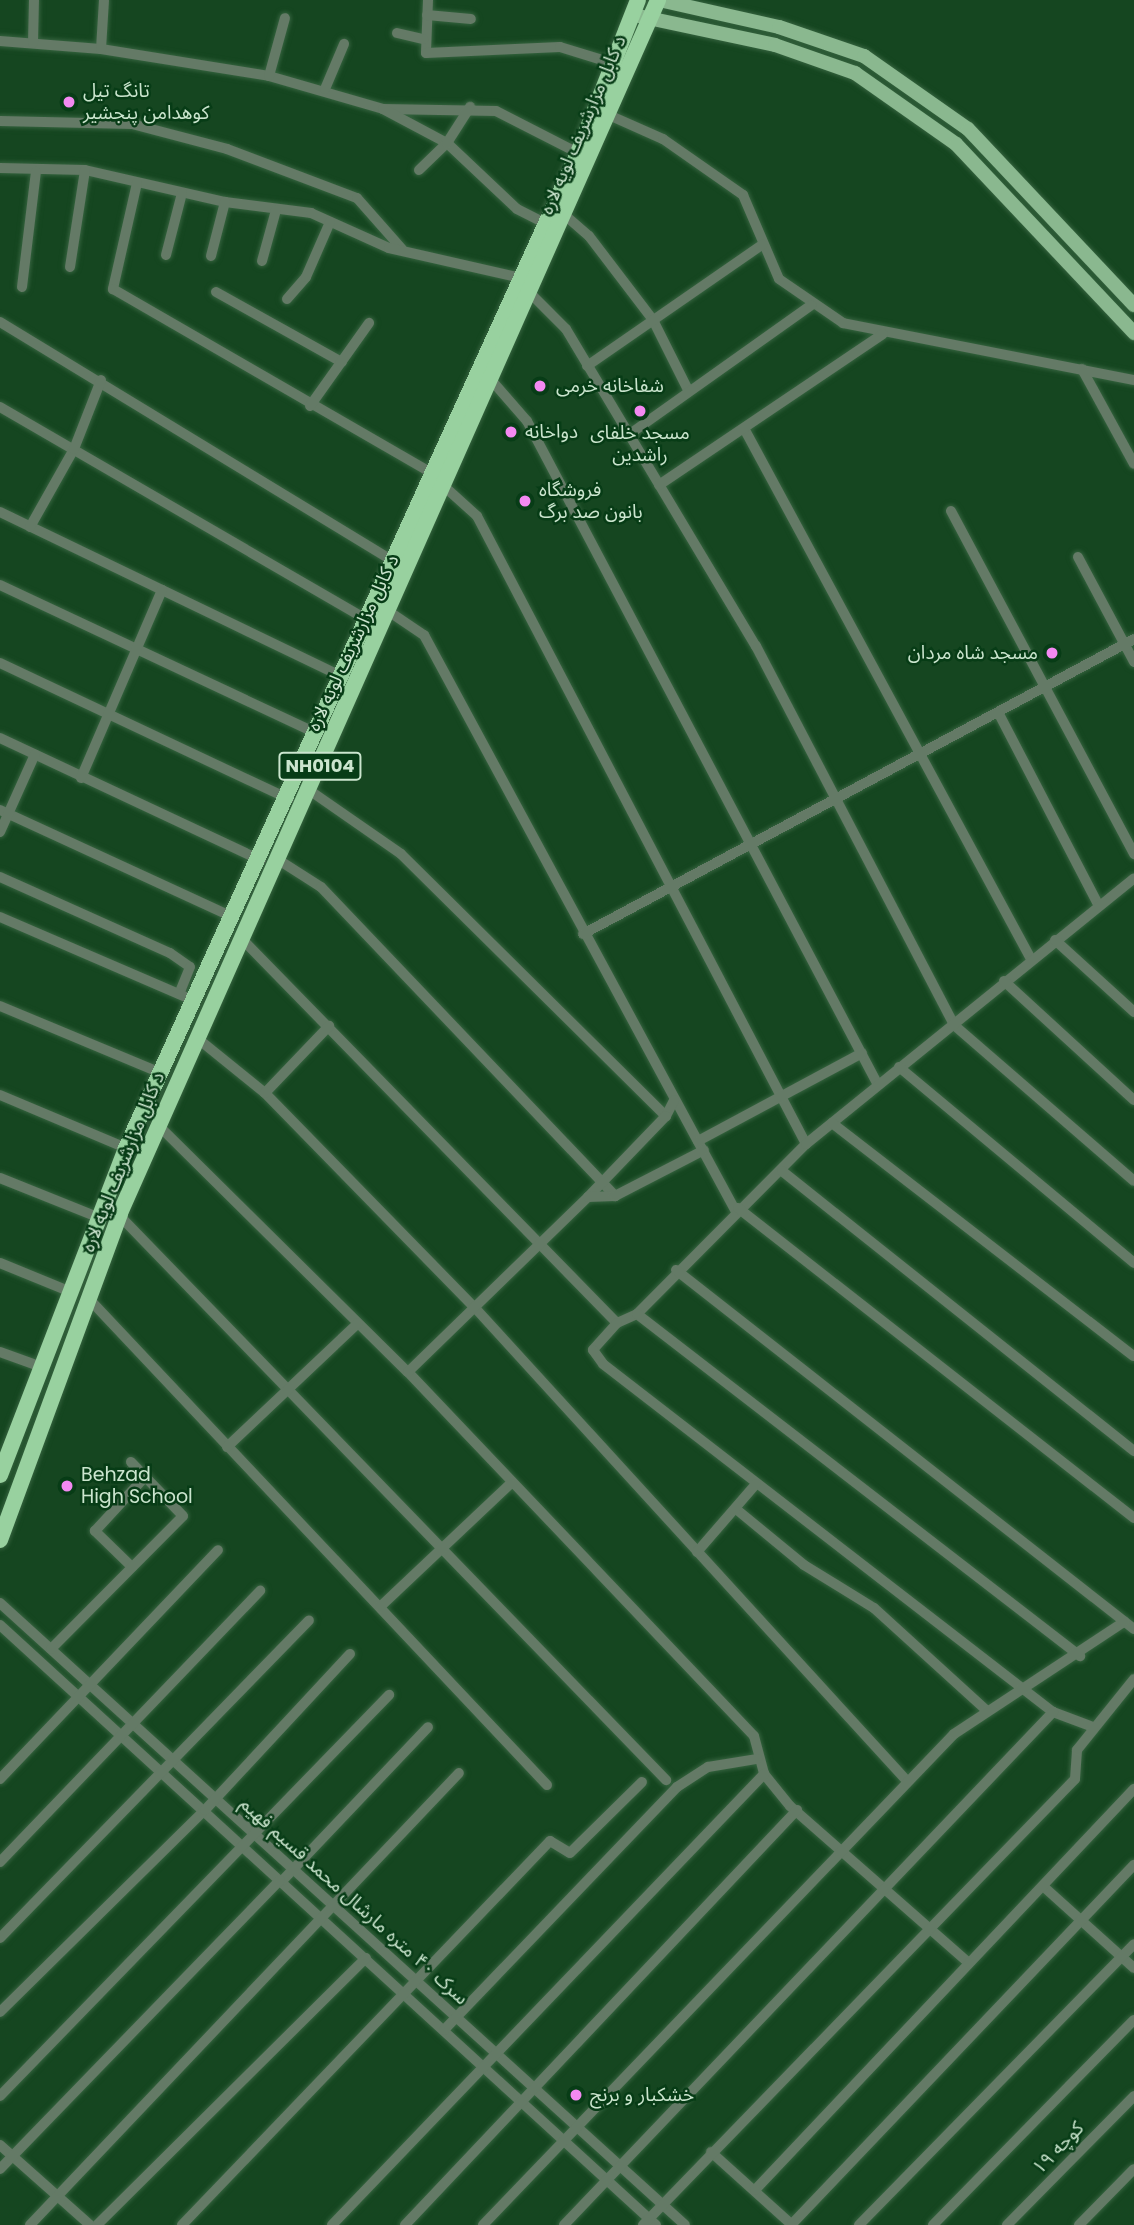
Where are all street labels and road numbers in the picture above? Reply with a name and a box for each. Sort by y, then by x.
street label: د کابل مزارشریف لویه لاره [535,32,631,218]
street label: د کابل مزارشریف لویه لاره [302,551,404,735]
road number: NH0104 [278,752,362,780]
street label: د کابل مزارشریف لویه لاره [77,1069,169,1255]
street label: سرک ۴۰ متره مارشال محمد قسیم فهیم [235,1792,473,2010]
street label: کوچه ۱۹ [1028,2117,1088,2179]

